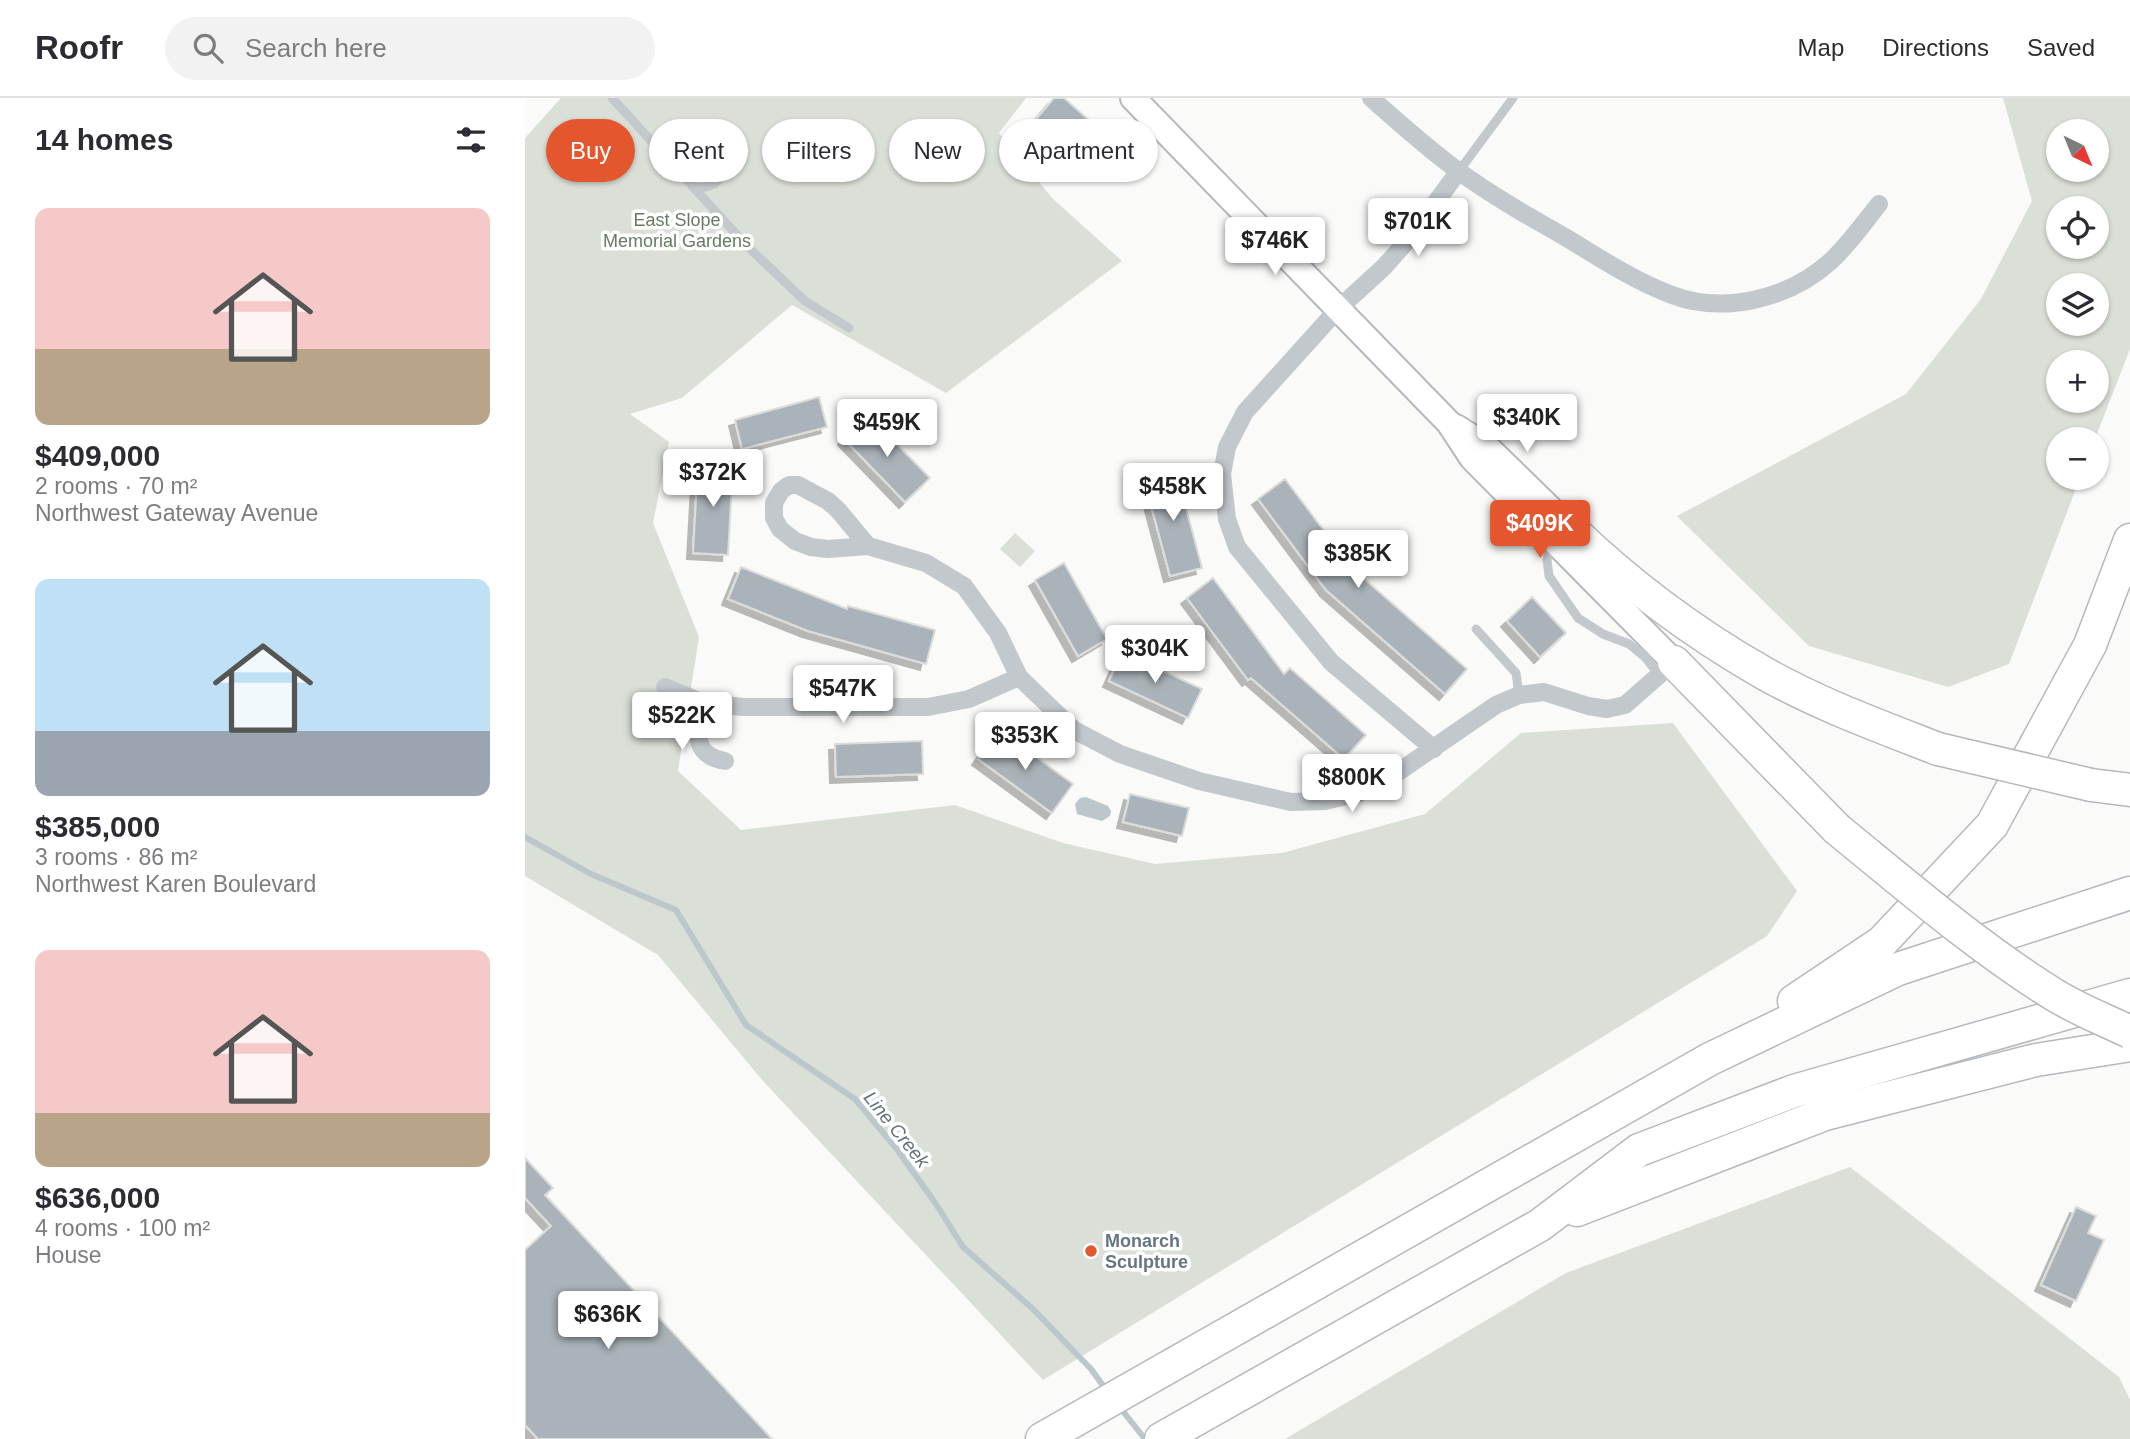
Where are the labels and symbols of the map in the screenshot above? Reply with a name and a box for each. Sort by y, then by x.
north arrow [2046,119,2109,182]
pin: $701K [1369,198,1467,258]
park label: East Slope Memorial Gardens [603,210,751,251]
pin: $746K [1226,218,1324,277]
pin: $340K [1478,394,1576,454]
pin: $459K [838,400,936,459]
pin: $372K [664,450,762,509]
pin: $458K [1124,464,1222,523]
pin: $409K [1491,500,1589,560]
pin: $385K [1309,531,1407,590]
pin: $304K [1106,626,1204,685]
pin: $547K [794,666,892,725]
pin: $522K [633,692,731,752]
pin: $353K [976,712,1074,772]
pin: $800K [1303,754,1401,814]
water label: Line Creek [860,1087,935,1173]
place label: Monarch Sculpture [1105,1231,1188,1272]
marker: Monarch Sculpture [1083,1243,1099,1259]
pin: $636K [559,1292,657,1351]

